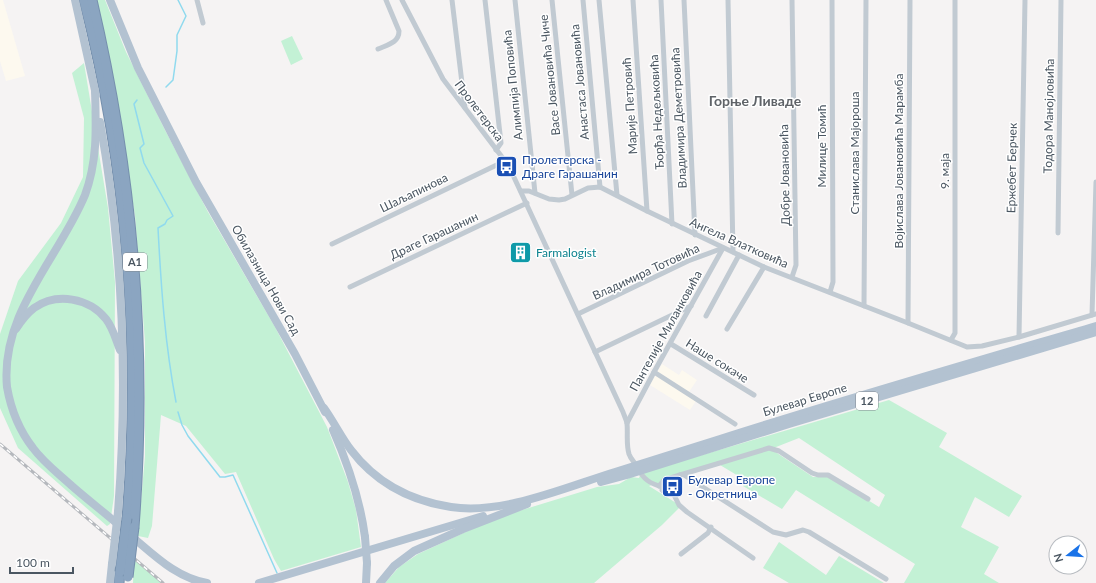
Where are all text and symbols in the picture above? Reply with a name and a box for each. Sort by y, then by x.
street label: Васе Јовановића Чиче [536,14,563,136]
street label: Анастаса Јовановића [567,24,592,140]
street label: Алимпија Поповића [499,29,526,141]
street label: Владимира Деметровића [667,47,690,189]
street label: Ђорђа Недељковића [646,54,667,170]
street label: Марије Петровић [619,57,640,155]
street label: Тодора Манојловића [1040,58,1057,174]
street label: Војислава Јовановића Марамба [891,74,906,248]
street label: Пролетерска [452,77,507,144]
street label: Станислава Мајороша [847,91,862,215]
district label: Горње Ливаде [709,92,802,109]
street label: Милице Томић [814,105,829,187]
street label: Ержебет Берчек [1003,122,1020,213]
street label: Добре Јовановића [776,124,793,226]
place label: Пролетерска - Драге Гарашанин [522,152,618,181]
street label: 9. маја [937,153,952,189]
bus stop icon: Пролетерска - Драге Гарашанин [493,154,519,180]
street label: Шаљапинова [377,170,450,215]
street label: Драге Гарашанин [387,209,480,263]
street label: Ангела Влатковића [687,214,791,271]
street label: Обилазница Нови Сад [229,222,304,338]
building icon: Farmalogist [508,240,534,266]
street label: Владимира Тотовића [590,240,702,303]
place label: Farmalogist [536,245,597,260]
road number: A1 [123,253,147,271]
street label: Пантелије Миланковића [626,268,705,394]
street label: Наше сокаче [683,335,751,386]
street label: Булевар Европе [761,380,849,419]
road number: 12 [856,392,878,410]
place label: Булевар Европе - Окретница [688,472,775,501]
bus stop icon: Булевар Европе - Окретница [660,474,686,500]
north arrow [1048,535,1088,575]
scale bar [10,549,73,575]
text: N [1051,552,1065,564]
text: 100 m [16,555,50,570]

